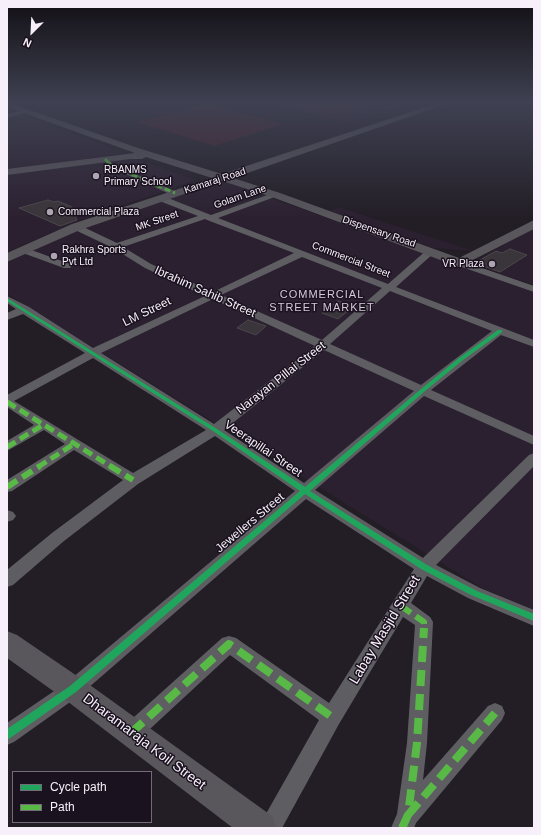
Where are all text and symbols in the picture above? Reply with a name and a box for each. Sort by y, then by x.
north arrow [12,12,52,52]
text: N [21,36,33,50]
place label: RBANMS Primary School [104,164,172,188]
street label: Kamaraj Road [183,165,247,197]
marker: RBANMS Primary School [91,171,101,181]
street label: Golam Lane [212,182,268,212]
place label: Commercial Plaza [58,206,139,218]
marker: Commercial Plaza [45,207,55,217]
street label: MK Street [134,208,180,234]
street label: Dispensary Road [341,214,417,250]
street label: Commercial Street [310,240,392,280]
place label: Rakhra Sports Pvt Ltd [62,244,126,268]
marker: Rakhra Sports Pvt Ltd [49,251,59,261]
place label: VR Plaza [442,258,484,270]
marker: VR Plaza [487,259,497,269]
street label: Ibrahim Sahib Street [152,263,258,321]
district label: COMMERCIAL STREET MARKET [269,288,375,314]
street label: LM Street [120,294,174,330]
street label: Narayan Pillai Street [233,339,329,417]
street label: Veerapillai Street [221,418,305,480]
street label: Jewellers Street [213,490,287,556]
street label: Labay Masjid Street [346,573,424,687]
street label: Dharamaraja Koil Street [79,690,209,794]
legend [12,771,152,823]
text: Cycle path [50,780,107,794]
text: Path [50,800,75,814]

